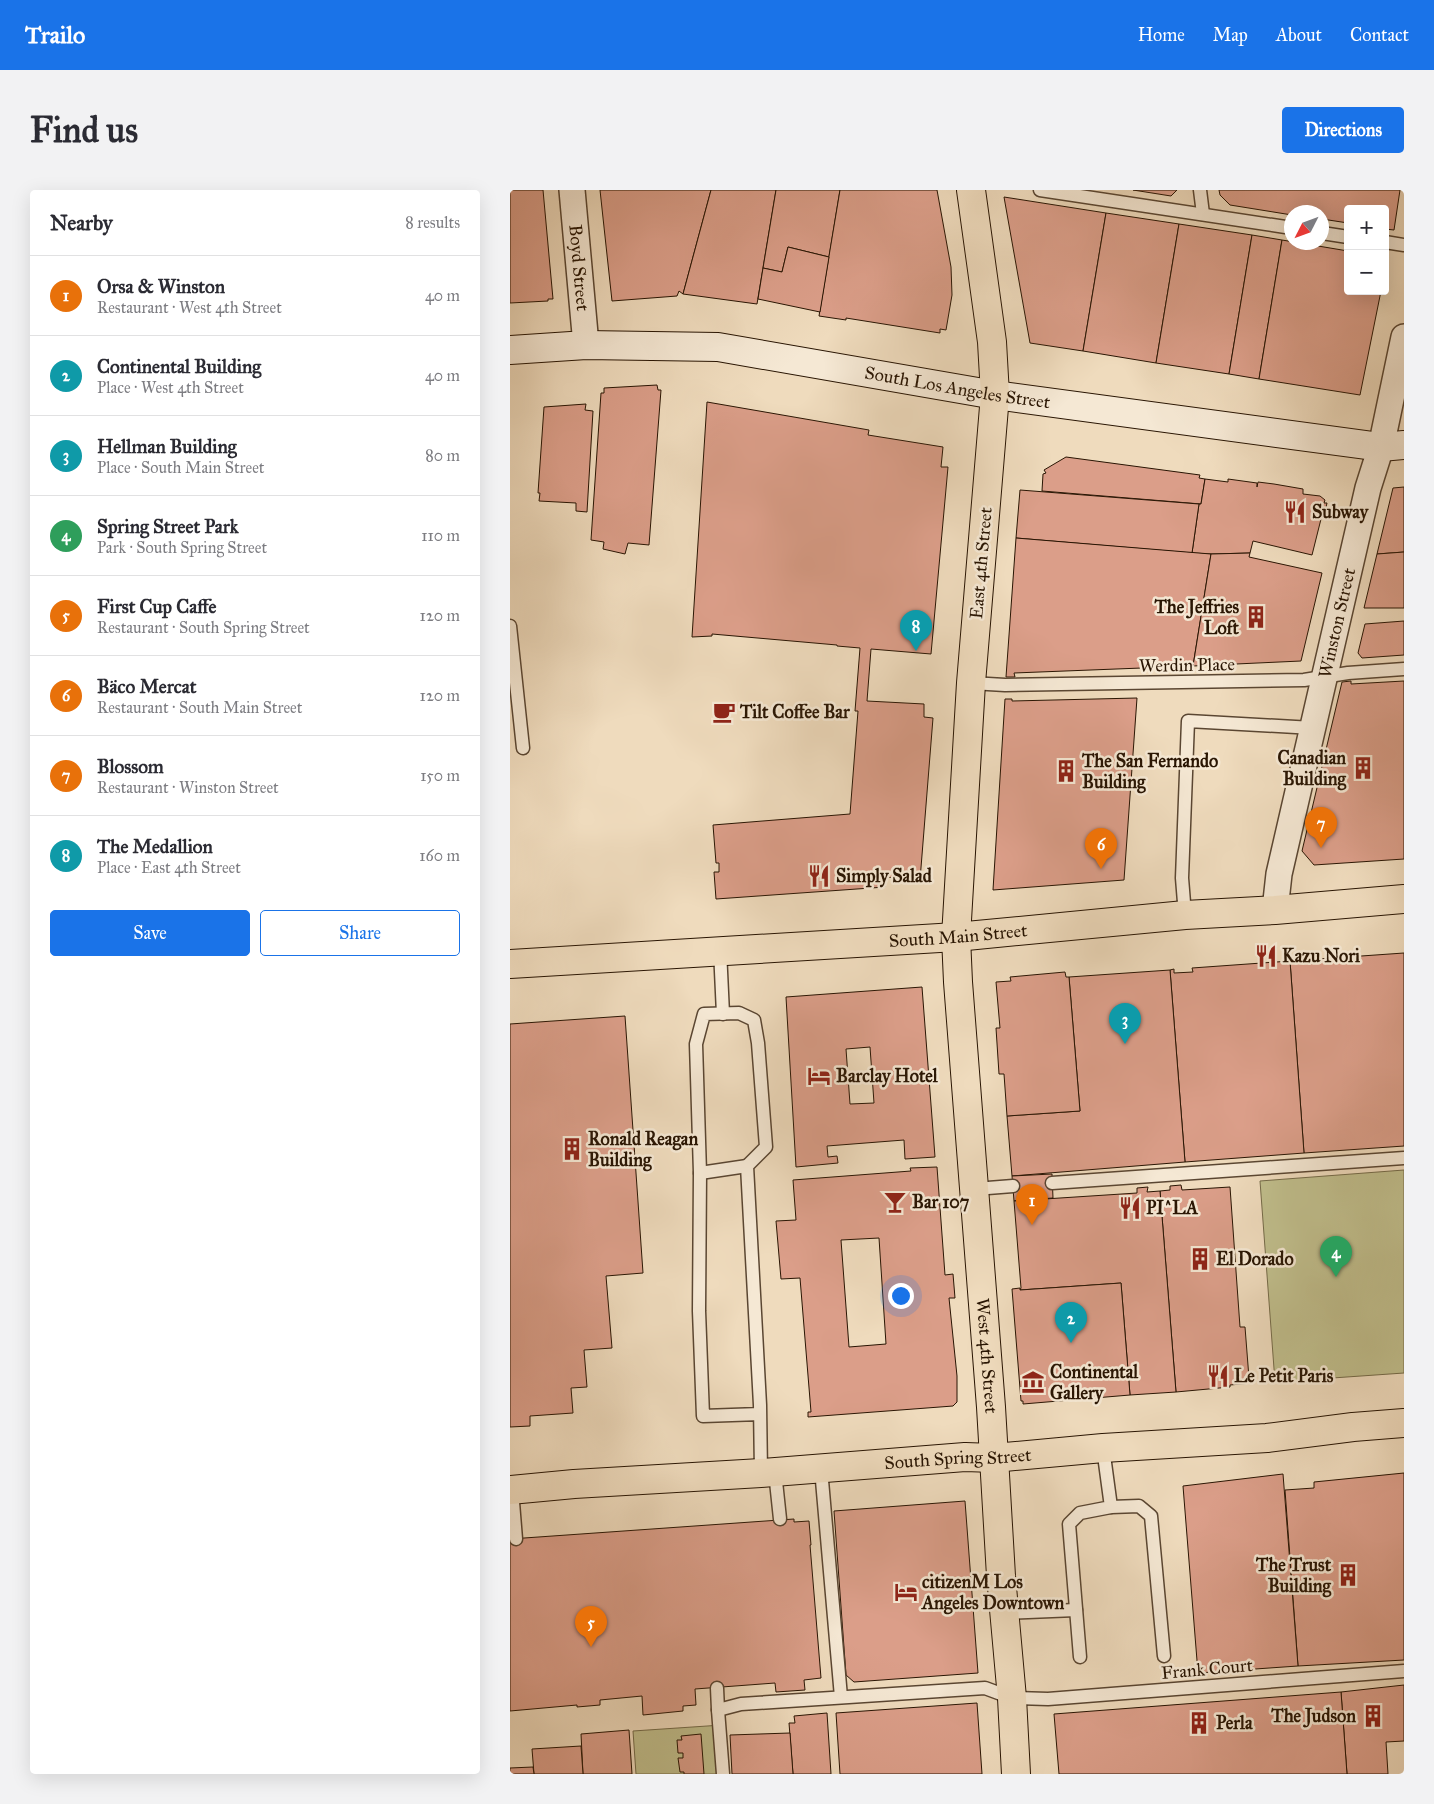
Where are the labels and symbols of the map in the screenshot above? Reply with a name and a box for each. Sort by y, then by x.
north arrow [1284,205,1329,250]
street label: Boyd Street [564,223,594,313]
street label: South Los Angeles Street [863,362,1052,413]
restaurant icon: Subway [1282,499,1308,525]
place label: Subway [1312,501,1370,524]
street label: East 4th Street [965,505,997,620]
street label: Winston Street [1314,565,1360,680]
place label: The Jeffries Loft [1153,596,1240,639]
building icon: The Jeffries Loft [1243,604,1269,630]
pin: 8 [900,610,932,651]
street label: Werdin Place [1139,653,1235,677]
cafe icon: Tilt Coffee Bar [711,699,737,725]
place label: Tilt Coffee Bar [739,701,851,723]
place label: Canadian Building [1277,747,1347,791]
place label: The San Fernando Building [1081,750,1218,794]
building icon: Canadian Building [1350,755,1376,781]
building icon: The San Fernando Building [1053,758,1079,784]
pin: 7 [1305,807,1337,848]
pin: 6 [1085,828,1117,869]
restaurant icon: Simply Salad [806,863,832,889]
place label: Simply Salad [836,865,933,888]
street label: South Main Street [888,919,1029,952]
restaurant icon: Kazu Nori [1253,943,1279,969]
place label: Kazu Nori [1282,945,1361,967]
pin: 3 [1109,1003,1141,1044]
hotel icon: Barclay Hotel [806,1063,832,1089]
place label: Barclay Hotel [836,1065,939,1088]
place label: Ronald Reagan Building [588,1128,698,1172]
building icon: Ronald Reagan Building [559,1136,585,1162]
pin: 1 [1016,1184,1048,1225]
bar icon: Bar 107 [882,1189,908,1215]
place label: Bar 107 [912,1191,970,1213]
restaurant icon: PI^LA [1117,1195,1143,1221]
place label: PI^LA [1146,1197,1199,1219]
pin: 4 [1320,1236,1352,1277]
building icon: El Dorado [1187,1246,1213,1272]
place label: El Dorado [1216,1248,1294,1270]
your location [888,1283,914,1309]
street label: West 4th Street [972,1297,1002,1415]
pin: 2 [1055,1302,1087,1343]
place label: Continental Gallery [1050,1361,1139,1405]
restaurant icon: Le Petit Paris [1205,1363,1231,1389]
place label: Le Petit Paris [1234,1365,1334,1387]
museum icon: Continental Gallery [1020,1369,1046,1395]
street label: South Spring Street [884,1444,1033,1474]
place label: The Trust Building [1255,1554,1332,1598]
building icon: The Trust Building [1335,1562,1361,1588]
place label: citizenM Los Angeles Downtown [921,1571,1065,1615]
hotel icon: citizenM Los Angeles Downtown [893,1579,919,1605]
pin: 5 [575,1606,607,1647]
street label: Frank Court [1160,1654,1254,1684]
building icon: The Judson [1360,1703,1386,1729]
place label: The Judson [1270,1705,1356,1728]
building icon: Perla [1186,1710,1212,1736]
place label: Perla [1216,1712,1253,1734]

